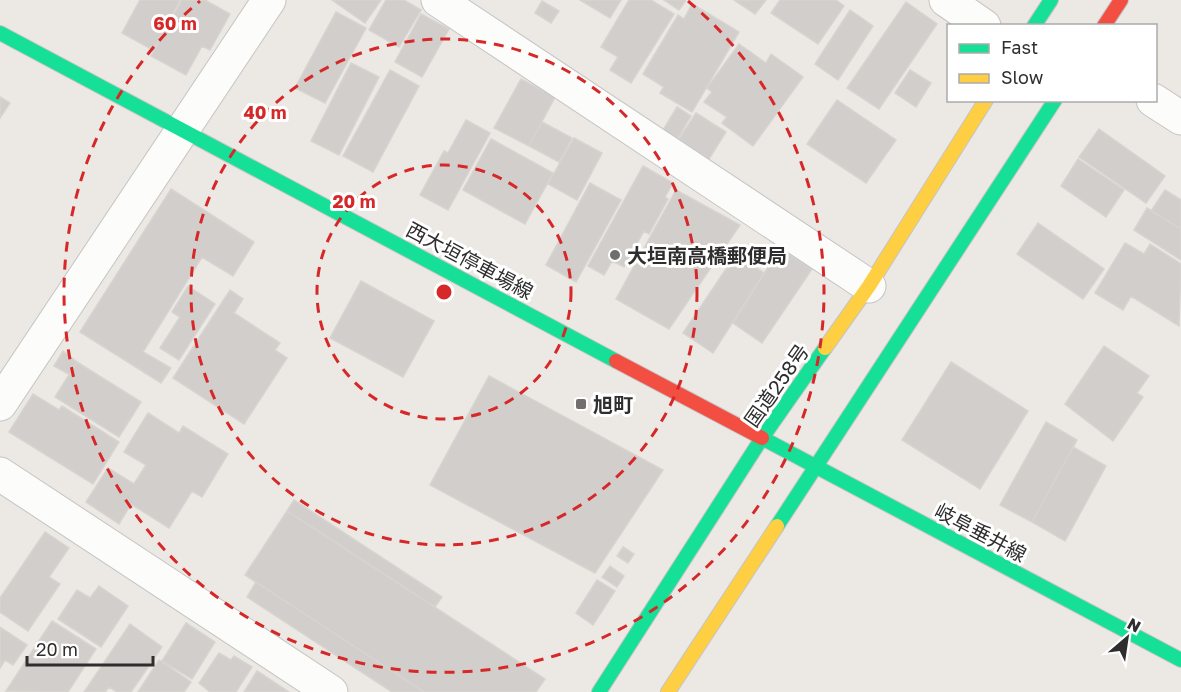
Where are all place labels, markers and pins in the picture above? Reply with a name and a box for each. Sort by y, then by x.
place label: 大垣南高橋郵便局 [627,243,787,267]
marker: 大垣南高橋郵便局 [608,248,622,262]
centre of rings [434,282,454,302]
place label: 旭町 [593,392,633,416]
marker: 旭町 [574,397,588,411]

